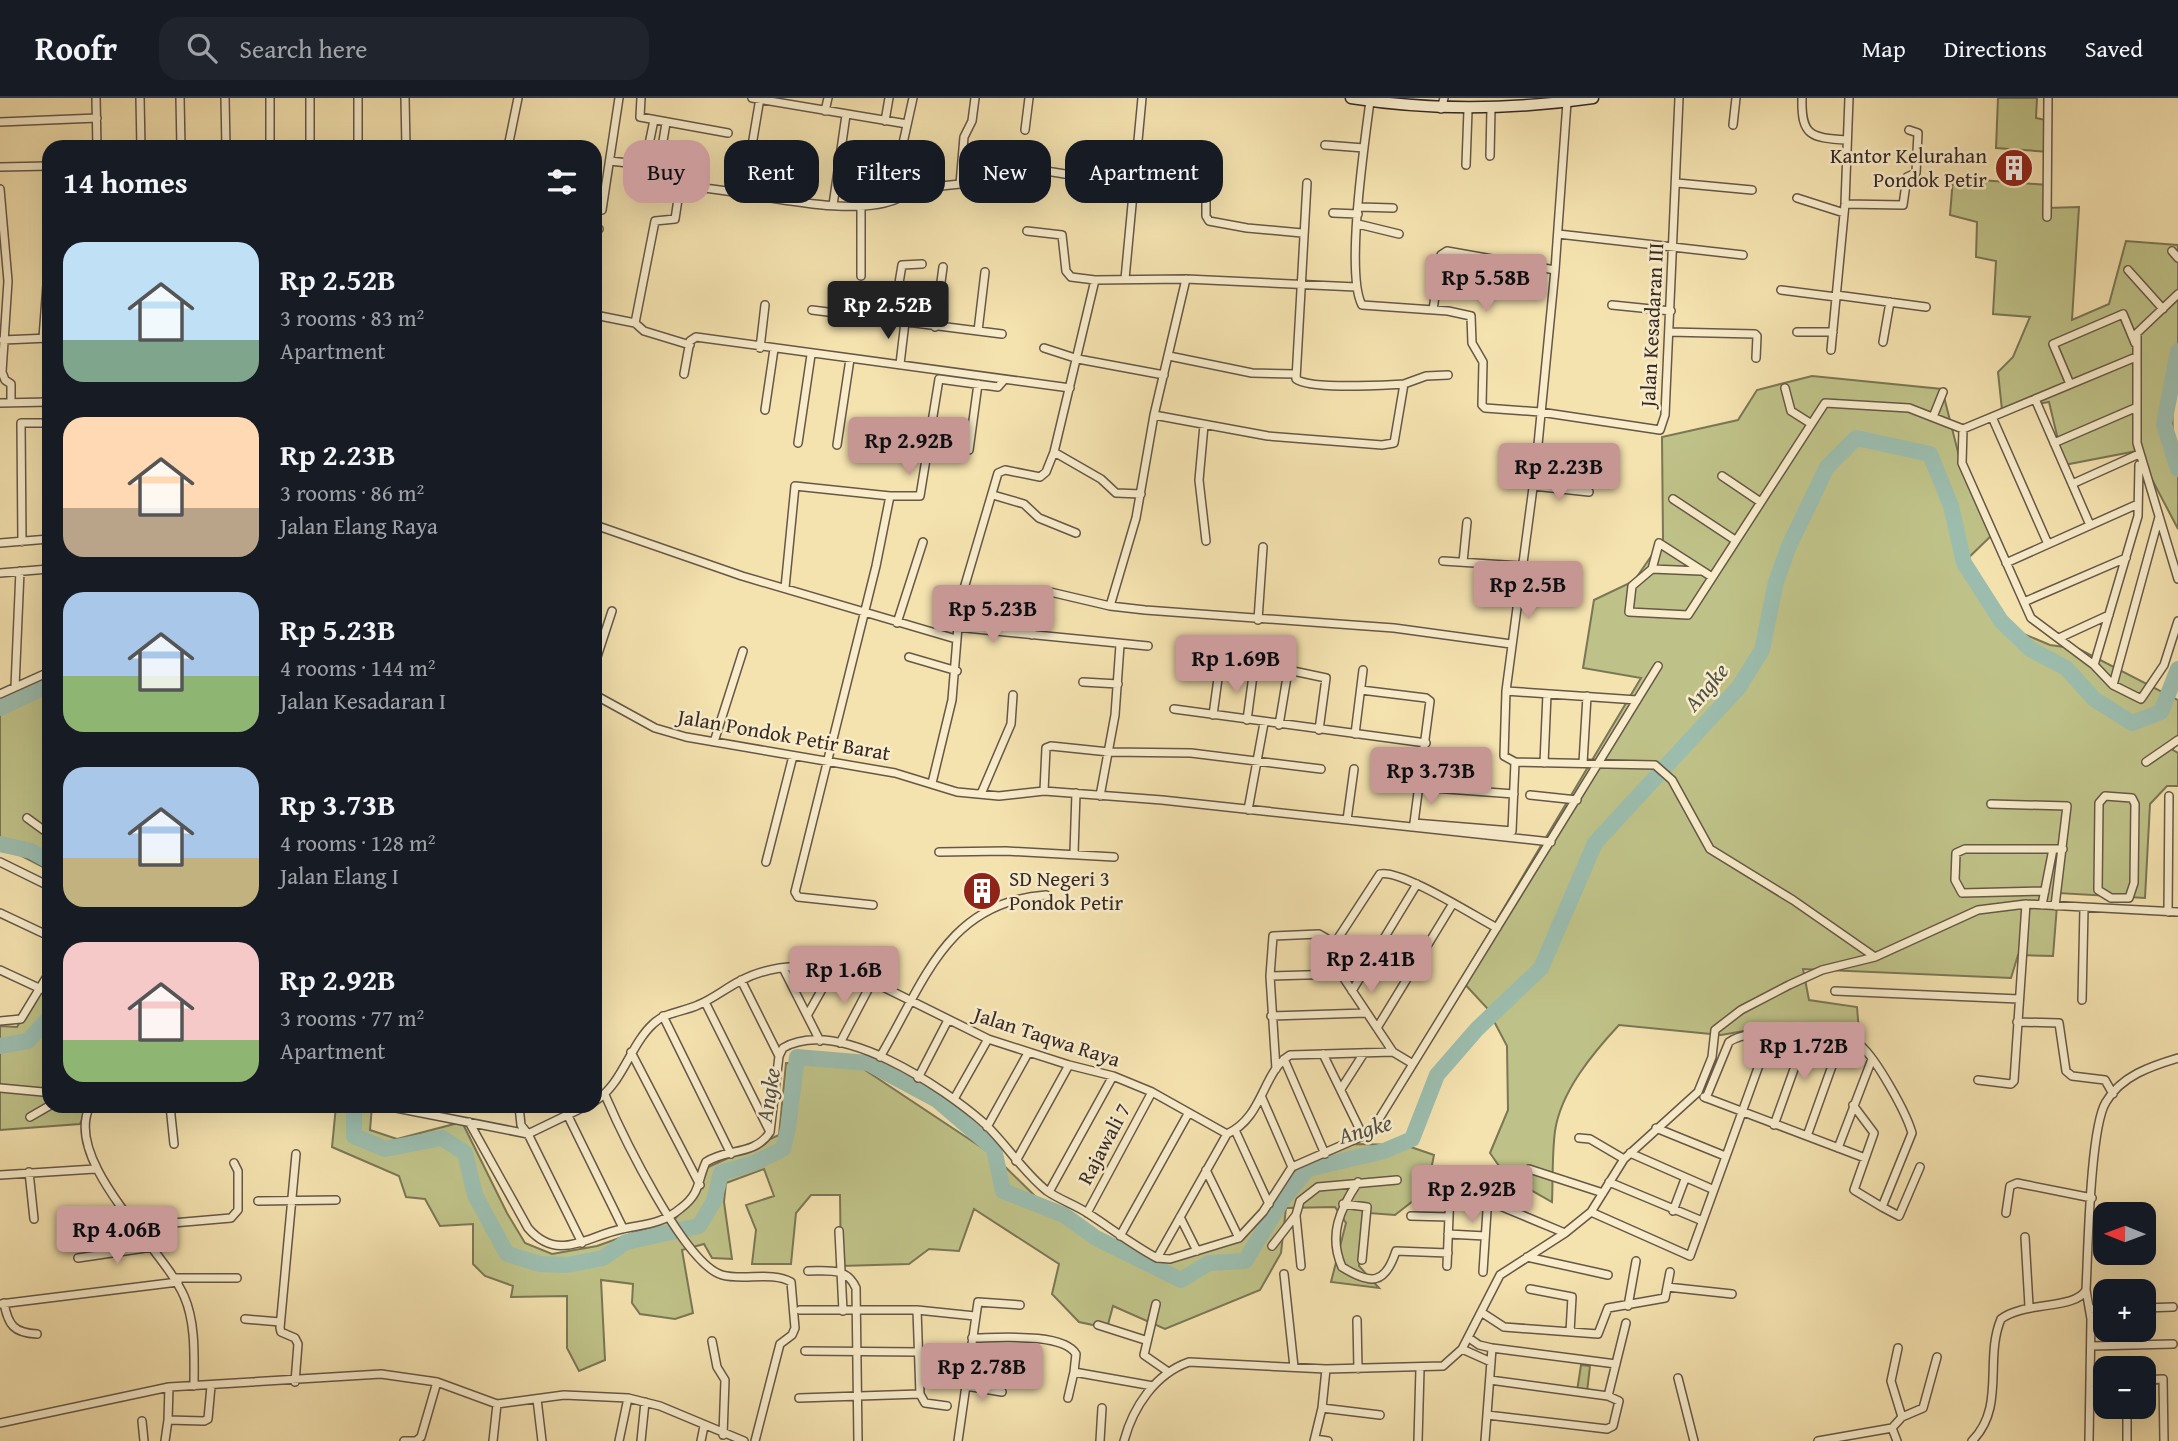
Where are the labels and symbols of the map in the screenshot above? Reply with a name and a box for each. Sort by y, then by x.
place label: Kantor Kelurahan Pondok Petir [1830,140,1987,195]
building icon: Kantor Kelurahan Pondok Petir [1993,147,2035,189]
street label: Jalan Kesadaran III [1632,242,1671,411]
pin: Rp 5.58B [1414,254,1558,314]
pin: Rp 2.52B [816,282,960,341]
pin: Rp 2.92B [837,418,981,477]
pin: Rp 2.23B [1487,444,1631,503]
pin: Rp 2.5B [1463,561,1593,621]
pin: Rp 5.23B [921,586,1065,645]
pin: Rp 1.69B [1164,636,1308,695]
water label: Angke [1675,655,1736,719]
street label: Jalan Pondok Petir Barat [673,700,893,769]
pin: Rp 3.73B [1359,748,1503,807]
place label: SD Negeri 3 Pondok Petir [1009,863,1123,918]
building icon: SD Negeri 3 Pondok Petir [961,870,1003,912]
pin: Rp 2.41B [1299,936,1443,995]
pin: Rp 1.6B [779,946,909,1006]
street label: Jalan Taqwa Raya [967,997,1124,1075]
pin: Rp 1.72B [1732,1023,1876,1082]
water label: Angke [747,1065,788,1126]
street label: Rajawali 7 [1069,1098,1138,1190]
water label: Angke [1333,1105,1396,1152]
pin: Rp 2.92B [1400,1166,1544,1225]
north arrow [2093,1202,2156,1265]
pin: Rp 4.06B [45,1206,189,1266]
pin: Rp 2.78B [910,1344,1054,1403]

